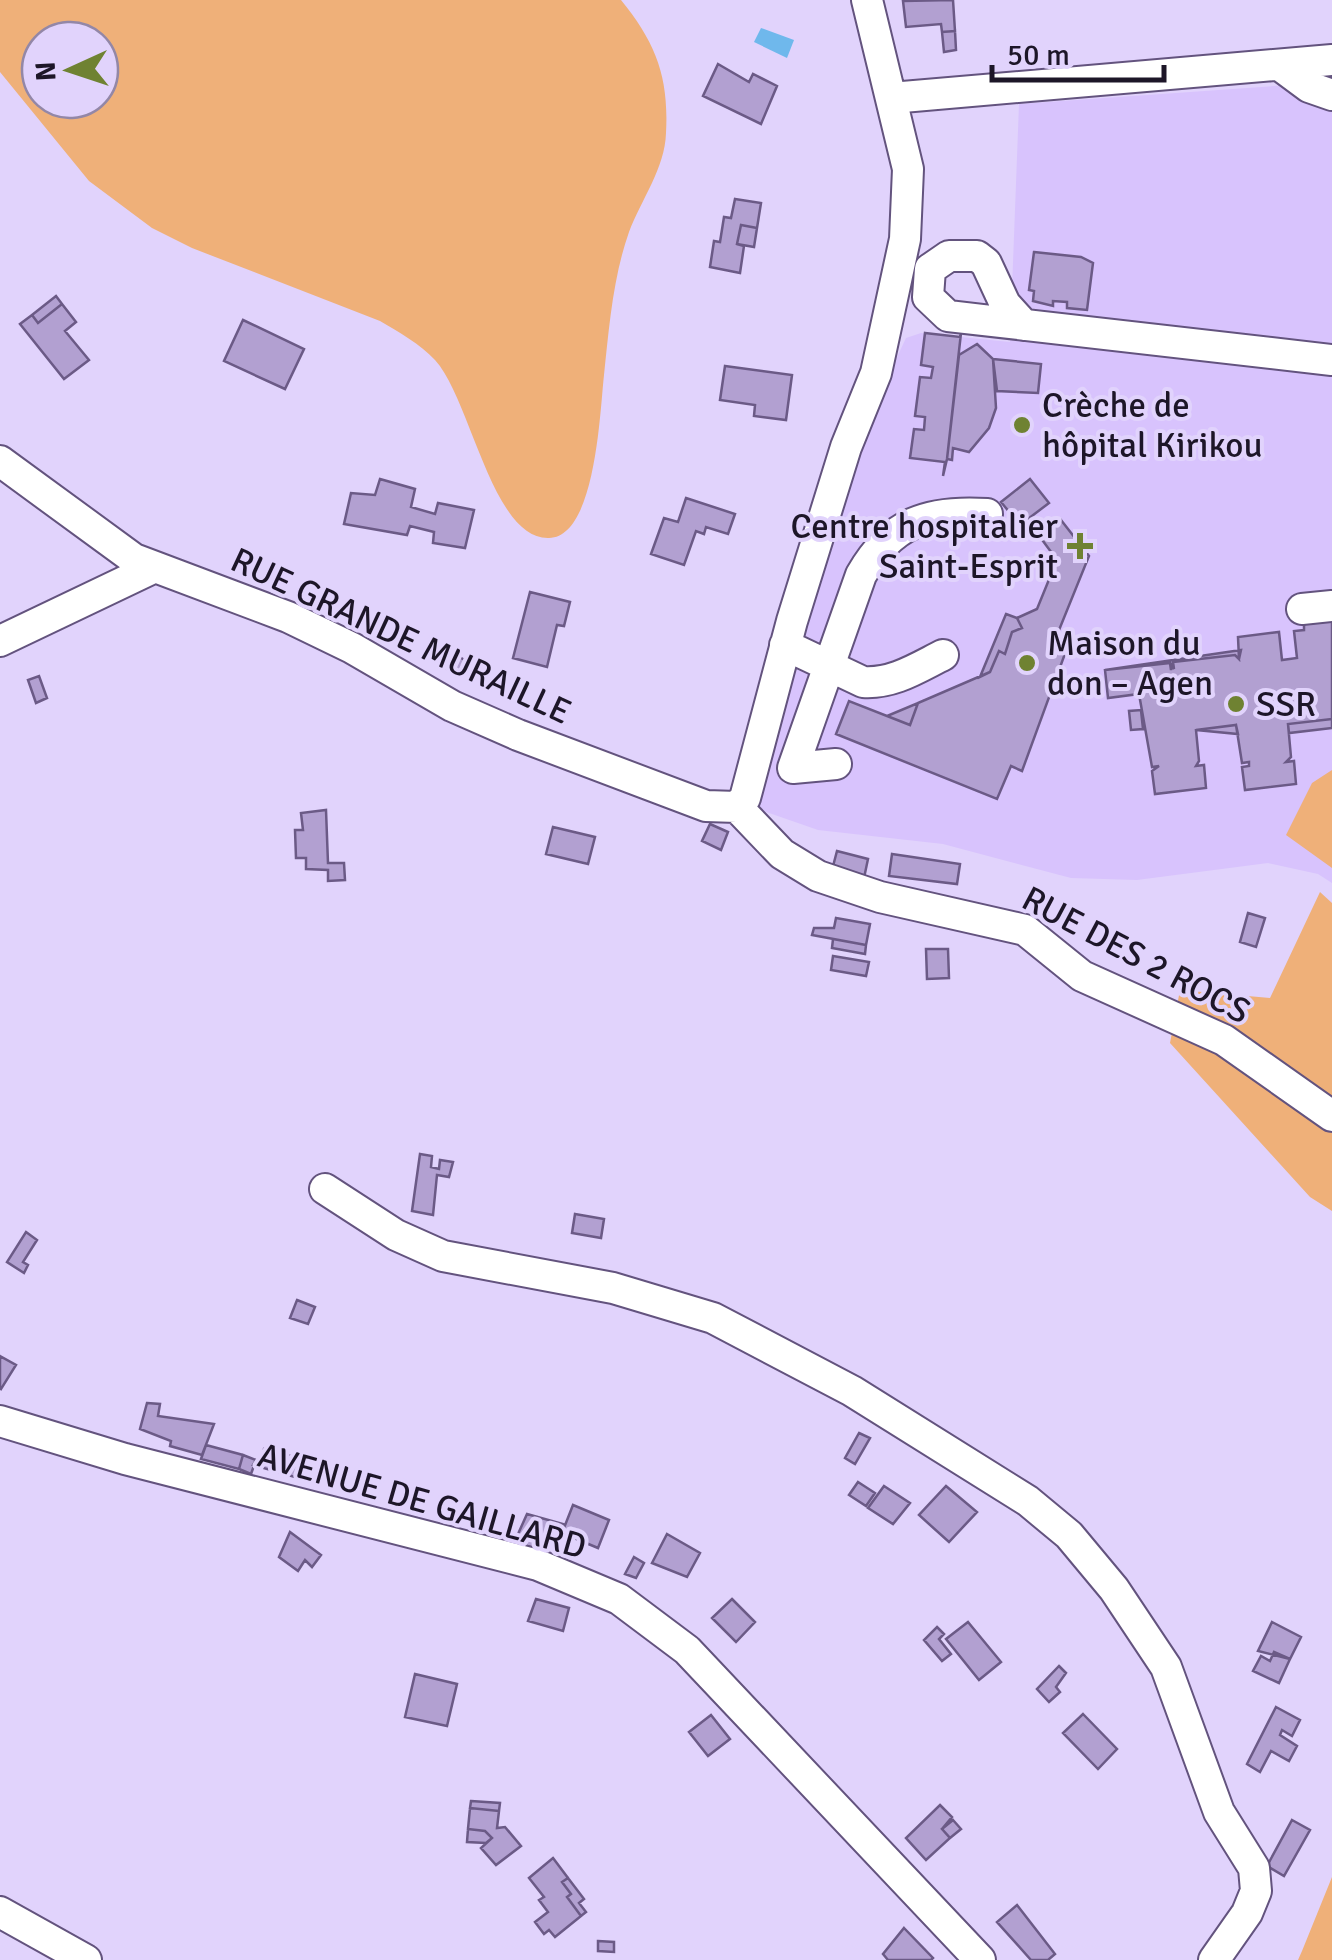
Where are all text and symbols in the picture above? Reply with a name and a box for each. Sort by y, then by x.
north arrow [20,20,120,120]
scale bar [992,20,1164,82]
text: 50 m [1007,37,1070,74]
text: N [29,61,64,82]
place label: Crèche de hôpital Kirikou [1042,384,1263,467]
marker: Crèche de hôpital Kirikou [1011,414,1033,436]
place label: Centre hospitalier Saint-Esprit [790,505,1058,588]
marker: Centre hospitalier Saint-Esprit [1067,533,1093,559]
street label: RUE GRANDE MURAILLE [224,538,578,734]
place label: Maison du don – Agen [1047,622,1213,705]
marker: Maison du don – Agen [1016,652,1038,674]
place label: SSR [1256,683,1316,726]
marker: SSR [1225,693,1247,715]
street label: RUE DES 2 ROCS [1015,877,1257,1033]
street label: AVENUE DE GAILLARD [253,1434,591,1568]

